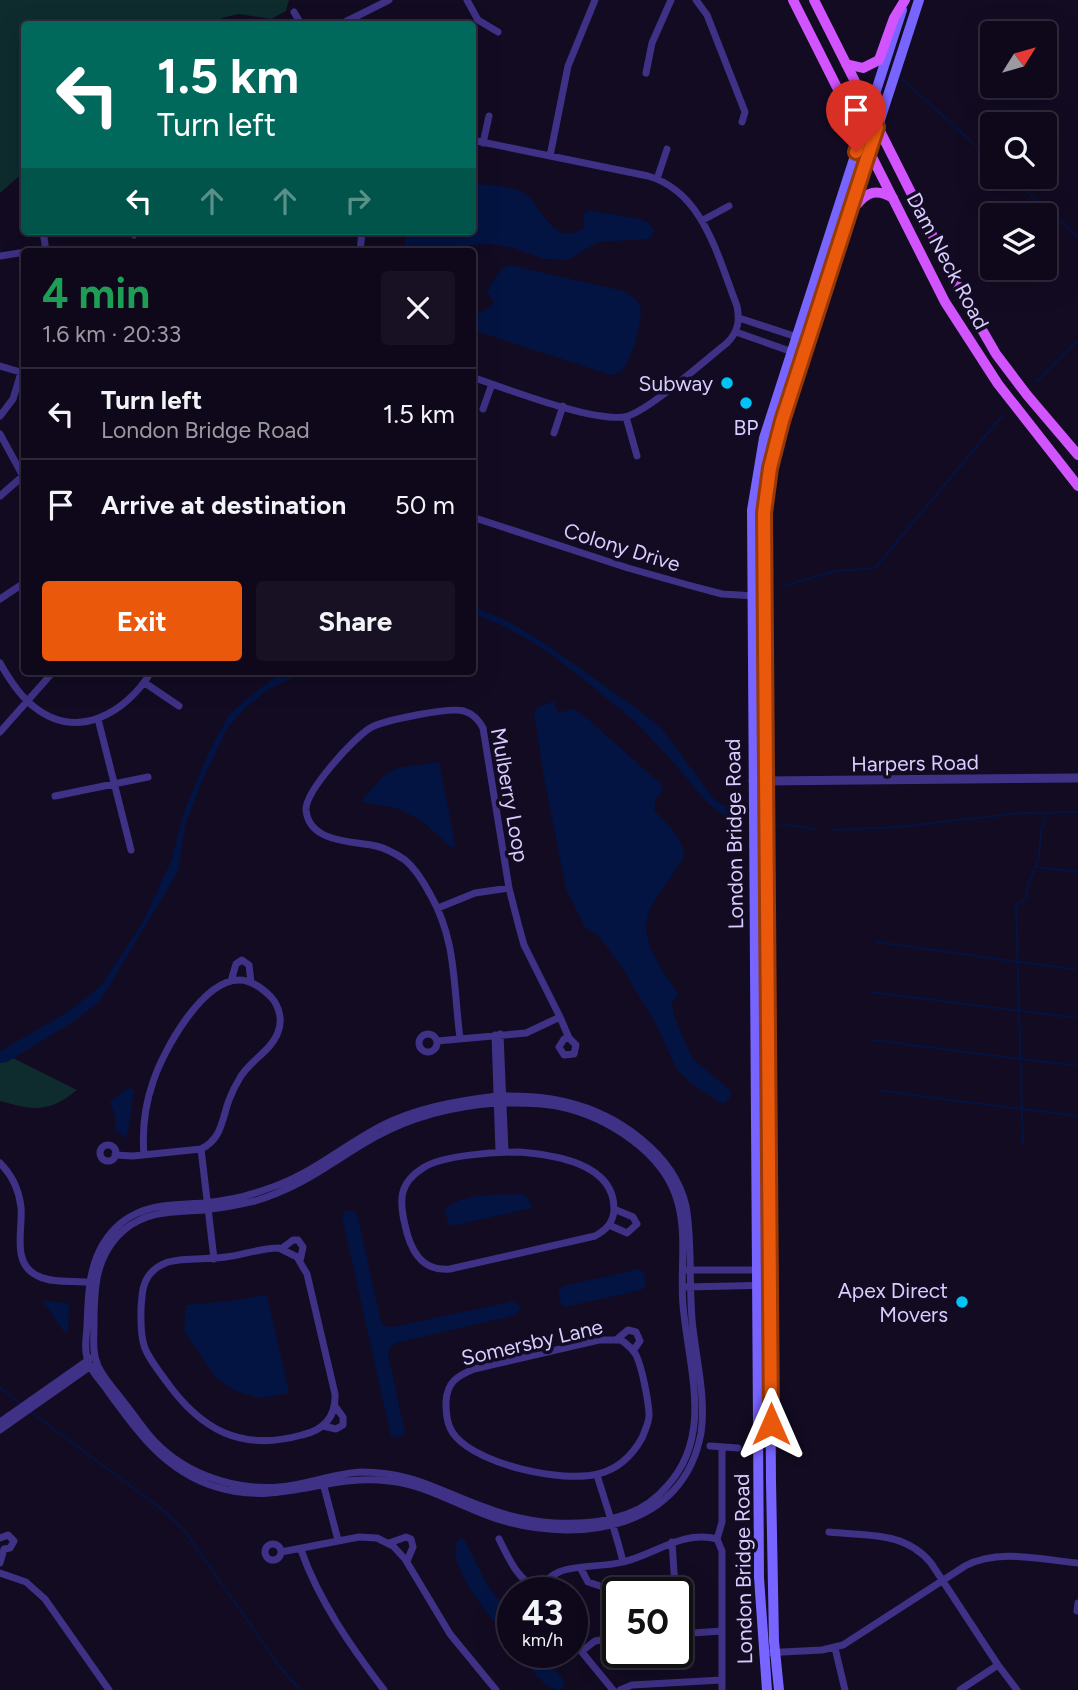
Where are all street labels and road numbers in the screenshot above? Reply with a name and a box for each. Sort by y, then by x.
street label: Dam Neck Road [902,188,994,334]
street label: Colony Drive [561,517,683,577]
street label: Mulberry Loop [486,726,534,864]
street label: London Bridge Road [720,738,748,930]
street label: Harpers Road [851,749,979,777]
street label: Somersby Lane [459,1314,605,1370]
street label: London Bridge Road [729,1473,757,1665]

